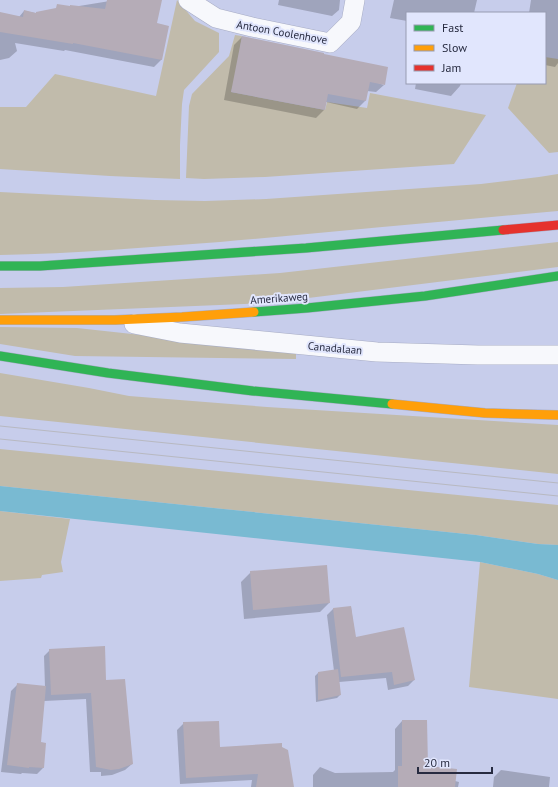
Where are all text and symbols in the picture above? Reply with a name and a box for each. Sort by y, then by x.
legend [406,12,546,84]
street label: Antoon Coolenhove [236,17,329,47]
text: Fast [442,20,463,35]
text: Slow [442,40,467,55]
text: Jam [441,60,461,75]
street label: Amerikaweg [250,289,308,307]
street label: Canadalaan [307,339,363,357]
scale bar [418,749,492,775]
text: 20 m [424,755,450,770]

